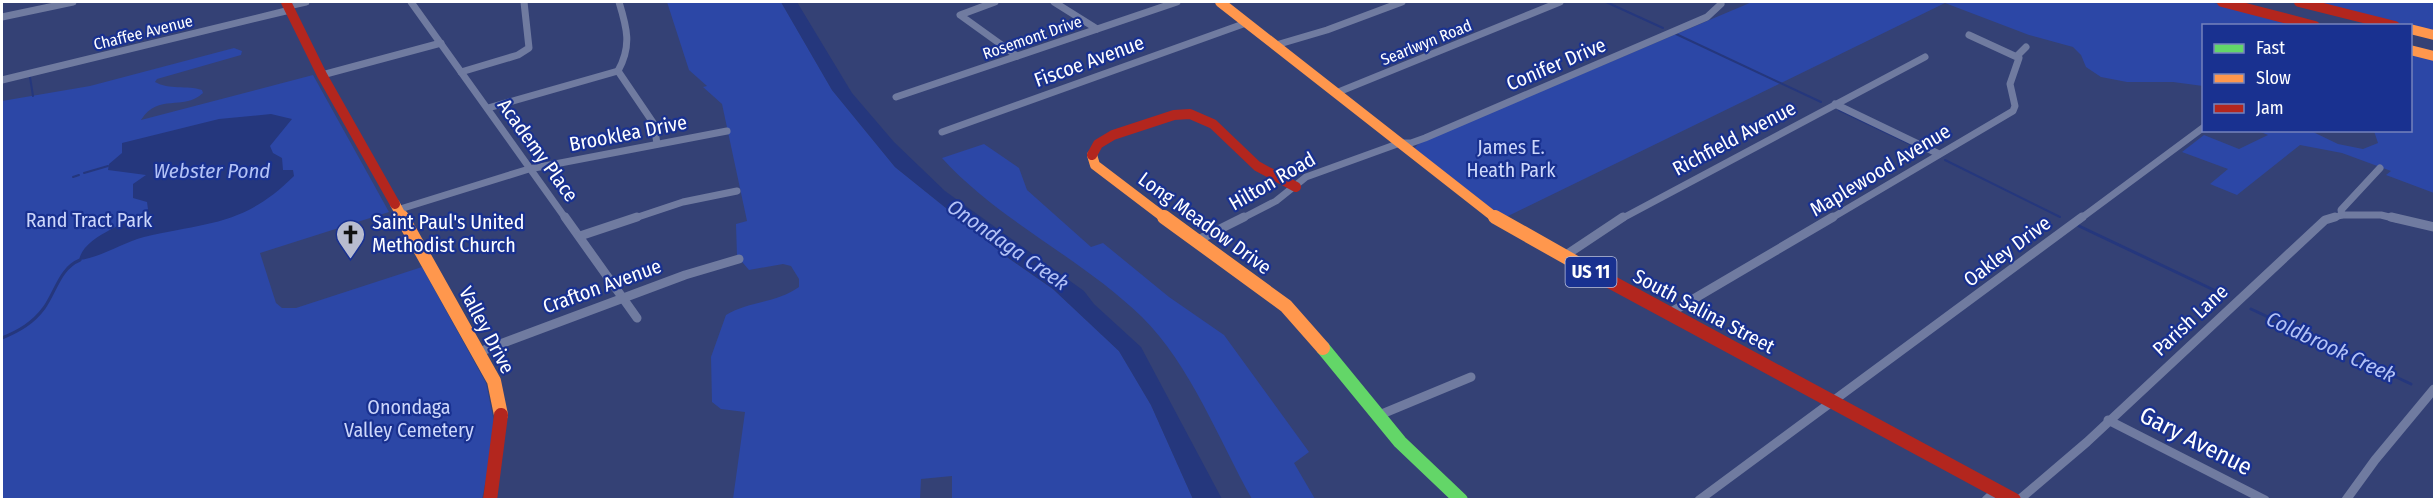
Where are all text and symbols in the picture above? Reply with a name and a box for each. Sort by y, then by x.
street label: Chaffee Avenue [92,11,195,54]
street label: Rosemont Drive [980,12,1084,63]
street label: Searlwyn Road [1378,16,1474,69]
legend [2202,24,2412,132]
street label: Fiscoe Avenue [1031,30,1147,92]
street label: Conifer Drive [1503,32,1609,96]
text: Fast [2256,37,2285,59]
text: Slow [2256,67,2291,89]
street label: Academy Place [493,94,583,206]
street label: Richfield Avenue [1668,95,1800,181]
text: Jam [2256,97,2284,119]
street label: Brooklea Drive [567,110,689,156]
street label: Maplewood Avenue [1806,119,1954,221]
park label: James E. Heath Park [1467,135,1556,182]
street label: Hilton Road [1224,147,1320,215]
water label: Webster Pond [153,158,271,184]
street label: Long Meadow Drive [1134,167,1276,279]
water label: Onondaga Creek [942,194,1074,296]
park label: Rand Tract Park [26,208,153,232]
place label: Saint Paul's United Methodist Church [372,210,524,257]
street label: Oakley Drive [1959,211,2055,291]
church icon: Saint Paul's United Methodist Church [335,218,367,260]
street label: Crafton Avenue [540,253,664,319]
road number: US 11 [1566,257,1616,287]
street label: South Salina Street [1629,264,1779,359]
street label: Parish Lane [2147,279,2233,361]
street label: Valley Drive [454,282,520,378]
water label: Coldbrook Creek [2262,306,2400,388]
park label: Onondaga Valley Cemetery [344,395,474,442]
street label: Gary Avenue [2135,401,2257,481]

